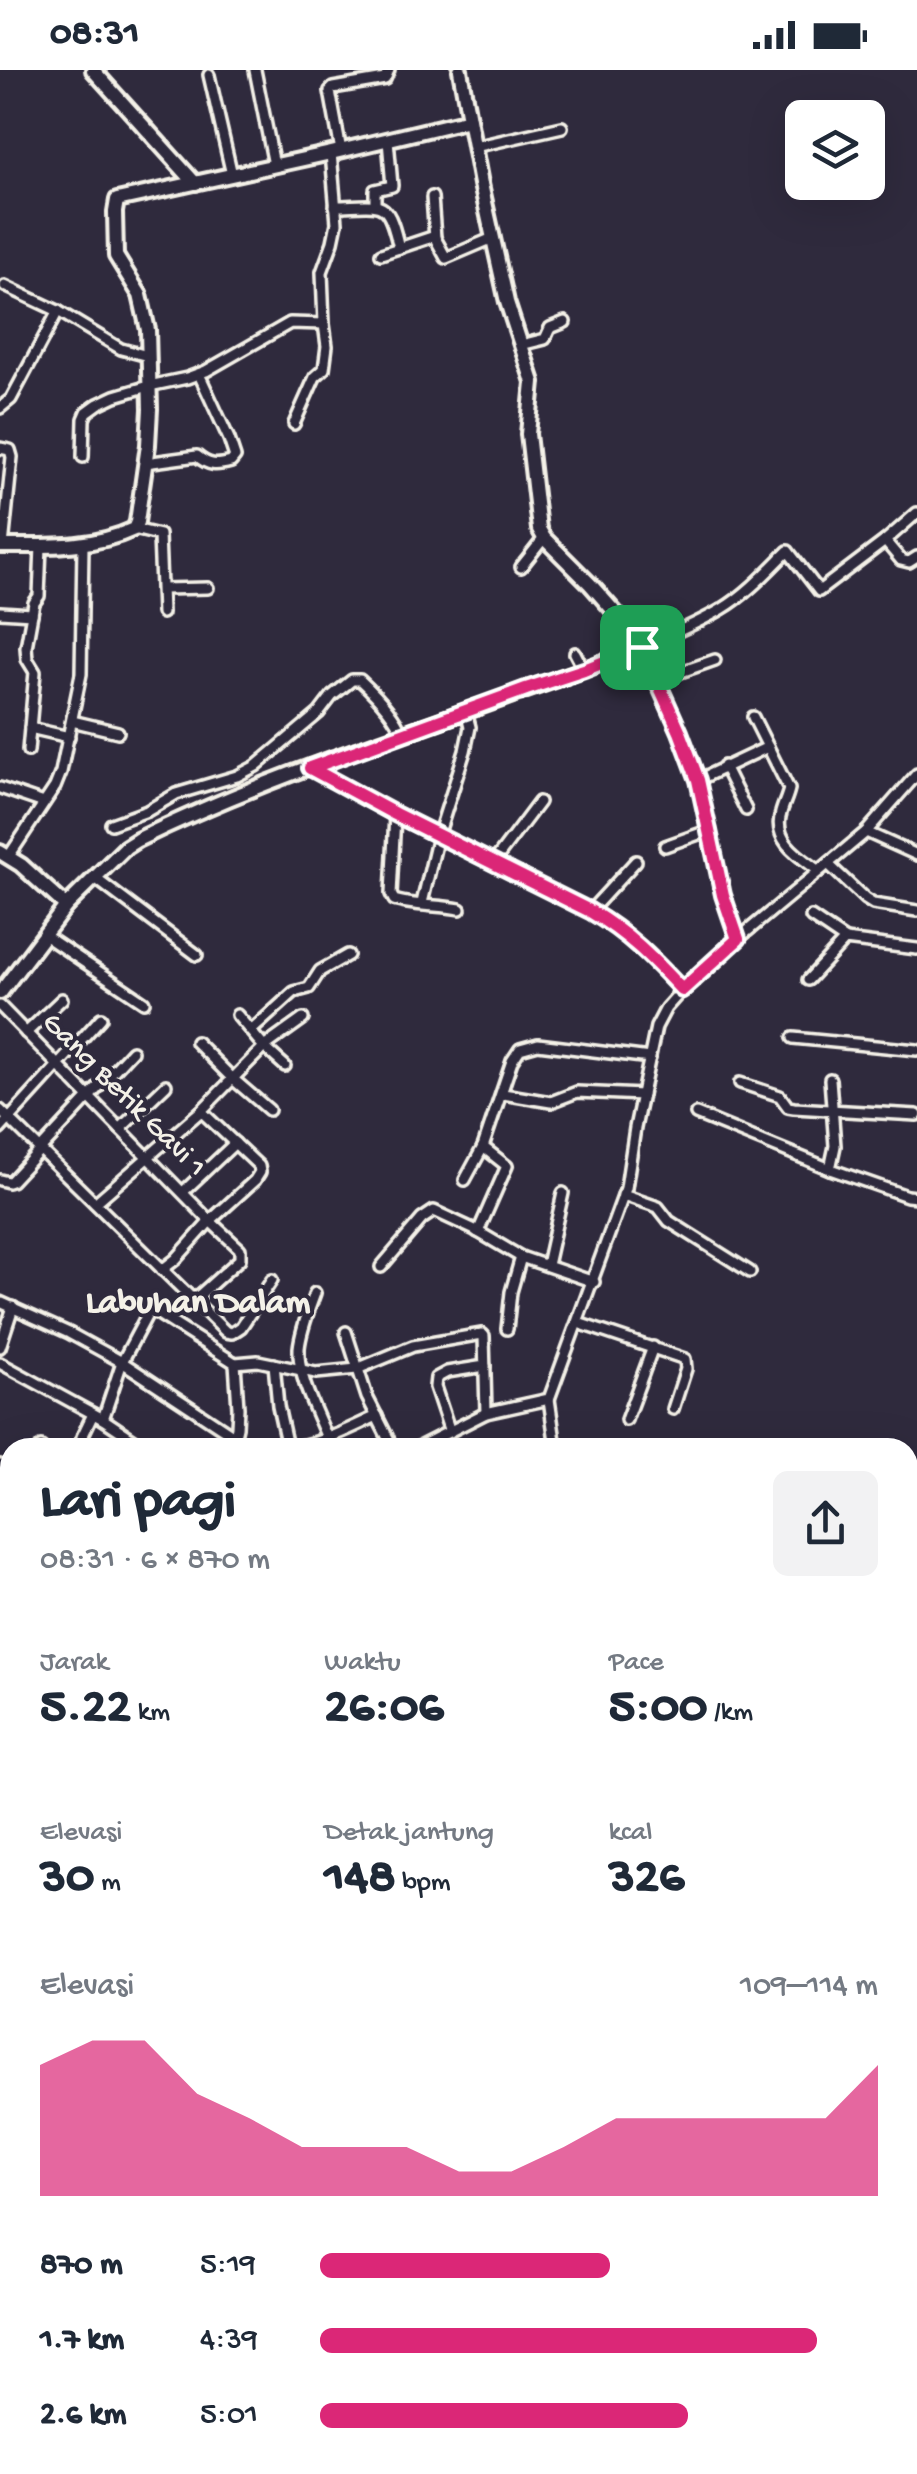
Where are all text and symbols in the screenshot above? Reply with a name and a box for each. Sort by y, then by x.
text: 08:31 [50,13,139,57]
map controls [785,100,885,200]
button: layers [785,100,885,200]
pin [600,605,685,690]
icon: arrive [615,620,670,675]
street label: Gang Betik Gavi 1 [33,1006,213,1186]
district label: Labuhan Dalam [86,1284,310,1325]
button: share [773,1471,878,1576]
text: Lari pagi [40,1472,236,1536]
text: 08:31 · 6 × 870 m [40,1542,270,1580]
text: Jarak [40,1647,108,1680]
text: Waktu [324,1647,401,1680]
text: Pace [609,1647,664,1680]
text: 5.22 [40,1680,131,1739]
text: 26:06 [324,1680,444,1739]
text: 5:00 [609,1680,707,1739]
text: km [131,1697,170,1730]
text: /km [707,1697,753,1730]
text: Elevasi [40,1817,122,1850]
text: Detak jantung [324,1817,494,1850]
text: kcal [609,1817,652,1850]
text: 30 [40,1850,94,1909]
text: 148 [324,1850,396,1909]
text: 326 [609,1850,684,1909]
text: m [94,1867,121,1900]
text: bpm [396,1867,451,1900]
text: Elevasi [40,1968,134,2006]
text: 109–114 m [740,1968,878,2006]
text: 870 m [40,2247,123,2285]
text: 5:19 [200,2247,256,2285]
text: 1.7 km [40,2322,124,2360]
text: 4:39 [200,2322,258,2360]
text: 2.6 km [40,2397,127,2435]
text: 5:01 [200,2397,258,2435]

